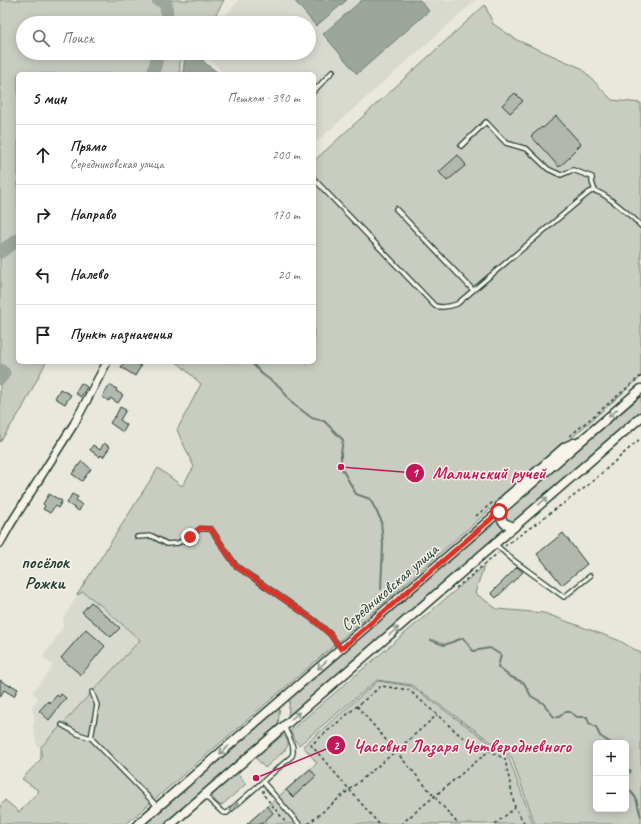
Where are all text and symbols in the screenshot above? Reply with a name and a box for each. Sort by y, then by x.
search box [16,16,316,60]
icon: search [30,27,52,49]
text: Поиск [62,29,94,48]
text: 5 мин [32,88,66,109]
text: Пешком · 390 m [227,90,300,106]
text: Прямо [70,137,106,156]
icon: ahead [32,144,54,166]
text: 200 m [272,147,300,163]
text: Середниковская улица [70,156,164,172]
icon: right [32,204,54,226]
text: Направо [70,205,116,224]
text: 170 m [272,207,300,223]
icon: left [32,264,54,286]
text: Налево [70,265,108,284]
text: 20 m [278,267,300,283]
icon: arrive [32,324,54,346]
text: Пункт назначения [70,325,172,344]
one-way arrow [607,409,618,418]
callout: Малинский ручей [405,458,554,488]
text: Малинский ручей [432,462,547,484]
text: 1 [412,465,419,481]
one-way arrow [538,497,549,506]
route start [490,503,508,521]
route end [181,528,199,546]
street label: Середниковская улица [336,538,444,636]
district label: посёлок Рожки [21,551,71,594]
one-way arrow [389,626,399,635]
one-way arrow [317,660,327,669]
one-way arrow [290,711,301,720]
callout: Часовня Лазаря Четверодневного [326,730,579,760]
text: Часовня Лазаря Четверодневного [353,735,572,758]
text: 2 [333,738,340,754]
map controls [593,740,629,812]
button: + [593,740,629,776]
one-way arrow [219,745,229,754]
button: − [593,776,629,812]
one-way arrow [228,803,239,812]

